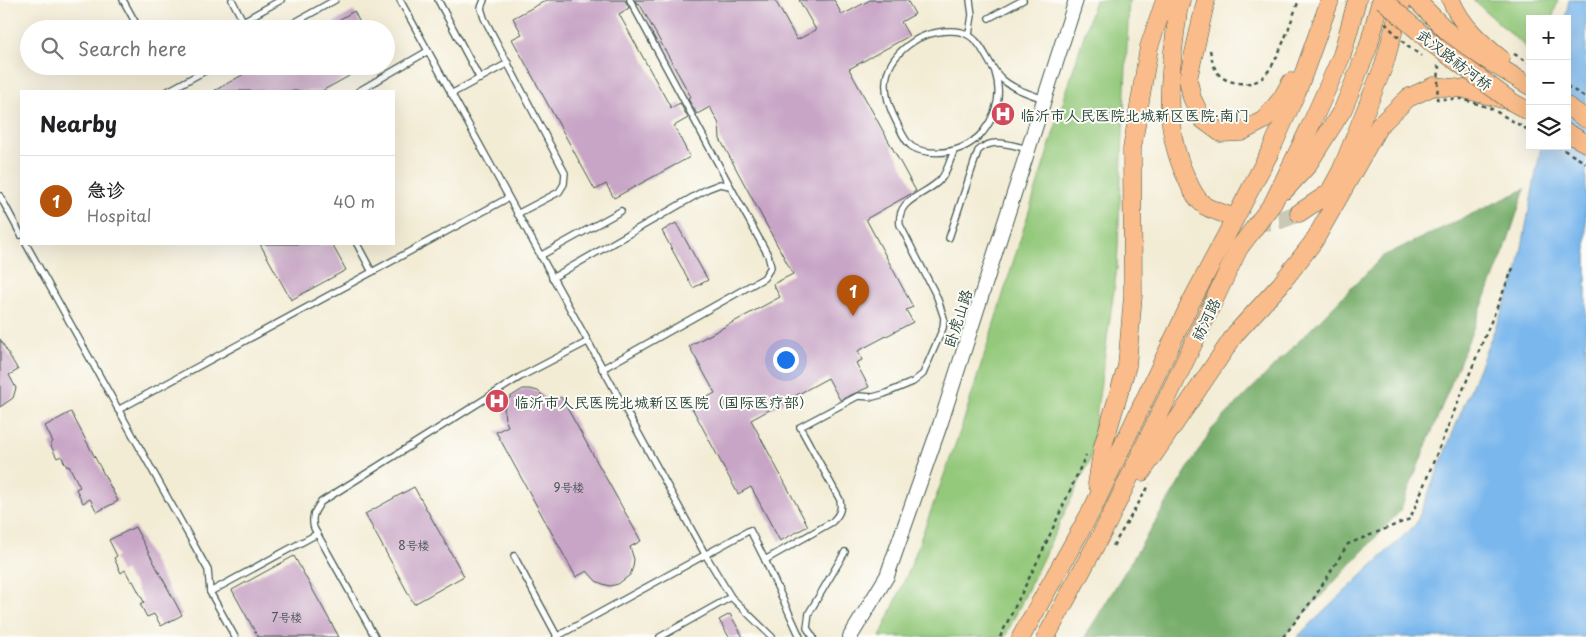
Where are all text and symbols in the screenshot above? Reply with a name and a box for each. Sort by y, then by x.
map controls [1526,15,1571,150]
button: + [1526,15,1571,60]
search box [20,20,395,75]
street label: 武汉路祊河桥 [1412,23,1498,95]
icon: search [38,34,66,62]
text: Search here [78,34,187,62]
button: − [1526,60,1571,105]
hospital icon: 临沂市人民医院北城新区医院·南门 [990,101,1016,127]
place label: 临沂市人民医院北城新区医院·南门 [1020,103,1249,126]
button: layers [1526,105,1571,150]
text: Nearby [40,107,117,139]
text: 急诊 [87,175,125,203]
text: 1 [52,189,60,213]
text: 40 m [333,189,375,213]
text: Hospital [87,203,151,227]
pin: 1 [837,275,869,316]
street label: 卧虎山路 [937,286,977,350]
street label: 祊河路 [1185,294,1225,344]
your location [773,347,799,373]
hospital icon: 临沂市人民医院北城新区医院（国际医疗部） [484,388,510,414]
place label: 临沂市人民医院北城新区医院（国际医疗部） [514,390,814,413]
house number: 9号楼 [553,478,585,496]
house number: 8号楼 [398,536,430,554]
house number: 7号楼 [272,608,302,626]

